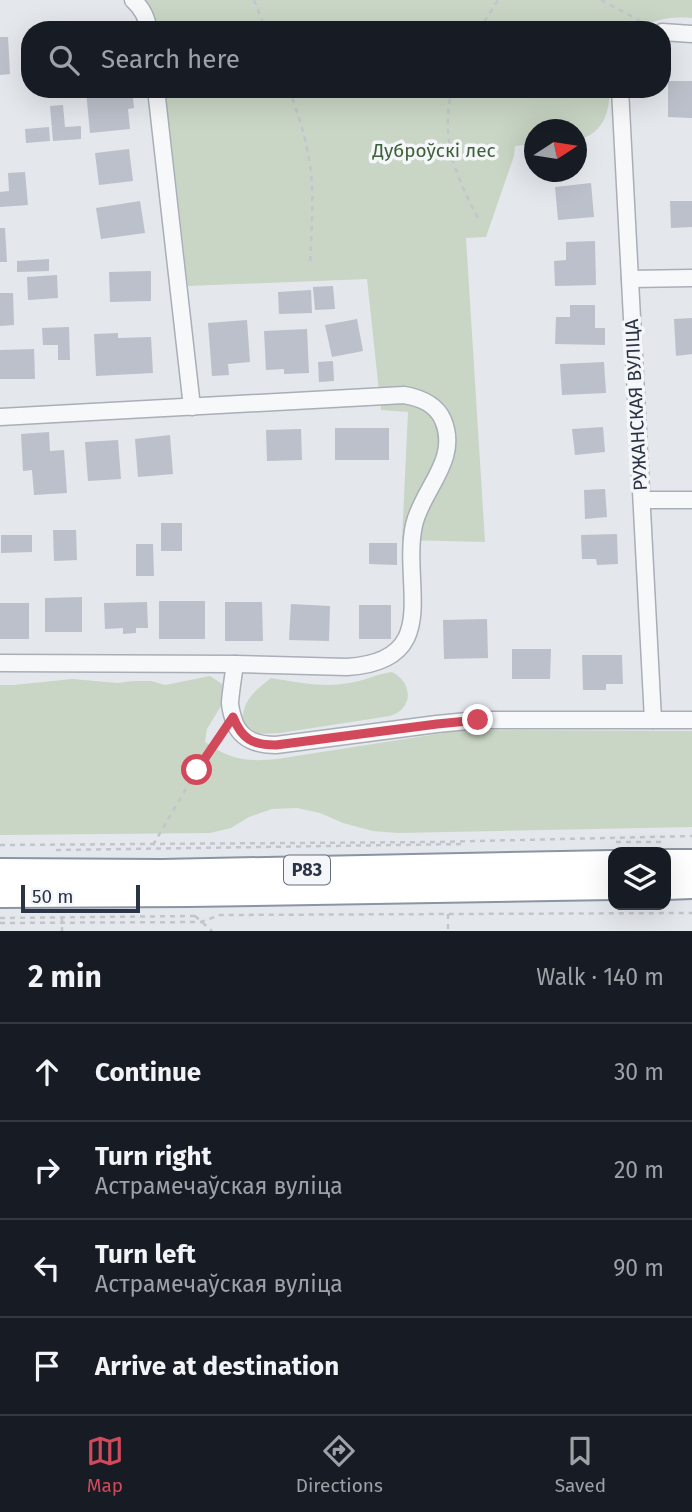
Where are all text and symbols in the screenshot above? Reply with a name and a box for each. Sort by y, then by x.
search box [21,21,671,98]
icon: search [45,41,83,79]
text: Search here [101,44,240,75]
north arrow [524,119,587,182]
park label: Дуброўскі лес [371,139,496,162]
street label: РУЖАНСКАЯ ВУЛІЦА [620,318,652,492]
route end [462,704,493,735]
route start [181,754,212,785]
map controls [608,847,671,910]
button: layers [608,847,671,910]
road number: Р83 [284,856,330,884]
scale bar [21,882,140,914]
text: 50 m [32,885,73,908]
text: 2 min [28,959,102,995]
text: Walk · 140 m [536,963,664,991]
icon: ahead [28,1053,66,1091]
text: Continue [95,1057,201,1088]
text: 30 m [614,1058,664,1086]
text: Turn right [95,1141,212,1172]
icon: right [28,1151,66,1189]
text: 20 m [614,1156,664,1184]
text: Астрамечаўская вуліца [95,1172,343,1200]
text: Turn left [95,1239,196,1270]
icon: left [28,1249,66,1287]
text: 90 m [613,1254,664,1282]
text: Астрамечаўская вуліца [95,1270,343,1298]
icon: arrive [28,1347,66,1385]
text: Arrive at destination [95,1351,339,1382]
tab: Map [86,1432,124,1497]
tab: Directions [296,1432,383,1497]
tab: Saved [555,1432,606,1497]

